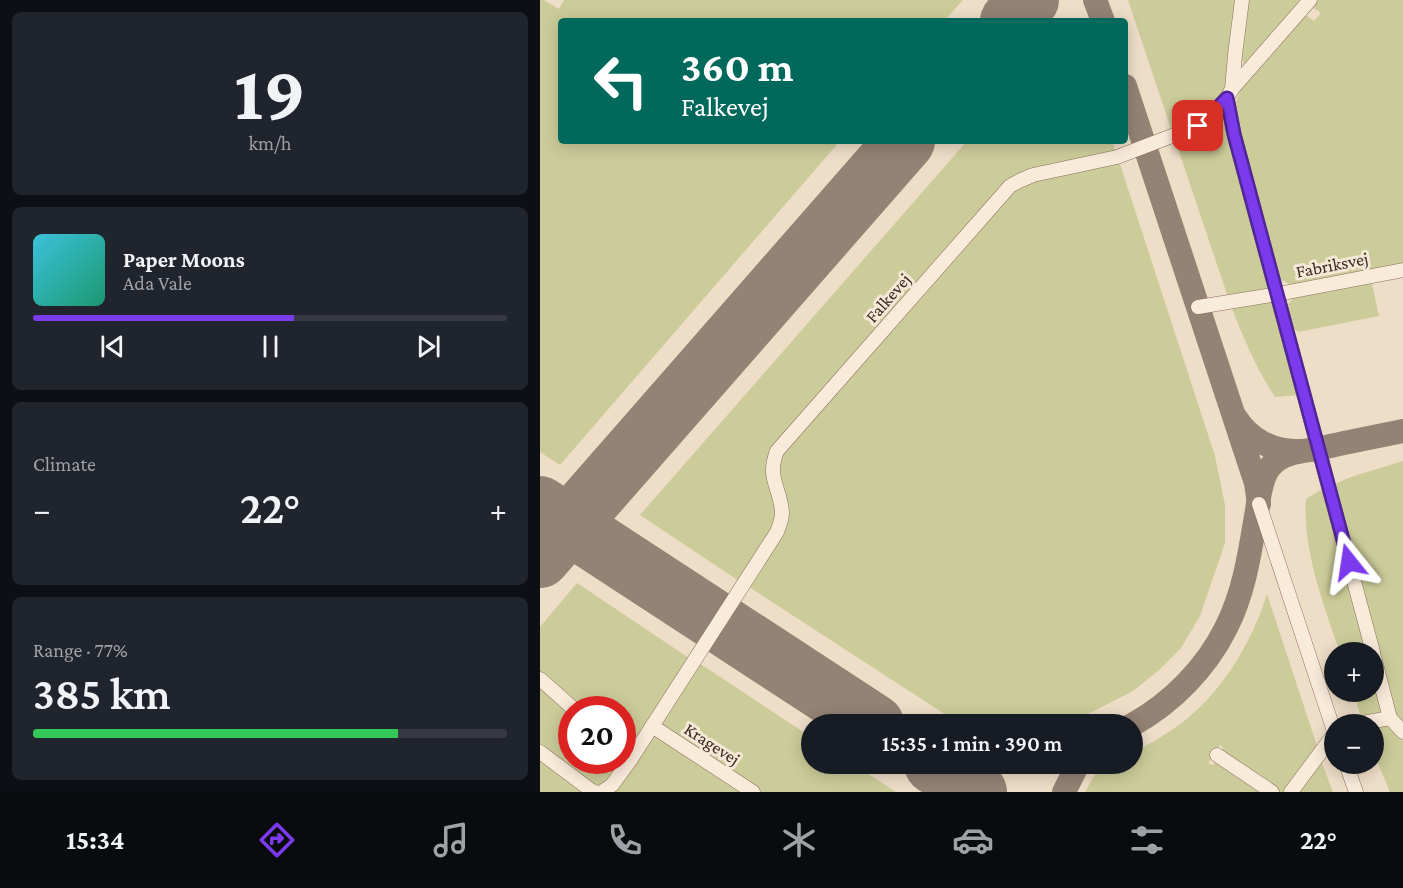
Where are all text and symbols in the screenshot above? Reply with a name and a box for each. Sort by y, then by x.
icon: left [582,42,660,120]
text: 360 m [681,43,794,90]
text: 19 [234,49,306,136]
text: Falkevej [681,92,769,122]
pin [1172,100,1223,151]
icon: arrive [1181,109,1214,142]
text: km/h [248,132,292,154]
text: Paper Moons [123,247,245,272]
street label: Fabriksvej [1294,248,1370,283]
street label: Falkevej [861,269,915,327]
text: Ada Vale [123,272,192,294]
icon: previous [96,330,129,363]
icon: pause [254,330,287,363]
icon: next [412,330,445,363]
text: Climate [33,453,96,475]
text: 22° [240,483,300,533]
text: − [33,491,50,528]
text: + [490,491,507,528]
position arrow [1317,530,1381,594]
text: Range · 77% [33,639,128,661]
map controls [1324,642,1384,774]
button: + [1324,642,1384,702]
text: 385 km [33,669,171,719]
speed limit sign: 20 [558,696,636,774]
button: − [1324,714,1384,774]
street label: Kragevej [680,719,743,770]
text: 15:35 · 1 min · 390 m [882,731,1062,756]
icon: directions [256,819,298,861]
icon: music [430,819,472,861]
icon: phone [604,819,646,861]
icon: climate [778,819,820,861]
icon: car [952,819,994,861]
icon: filters [1126,819,1168,861]
text: 15:34 [66,825,125,855]
text: 22° [1300,825,1337,855]

